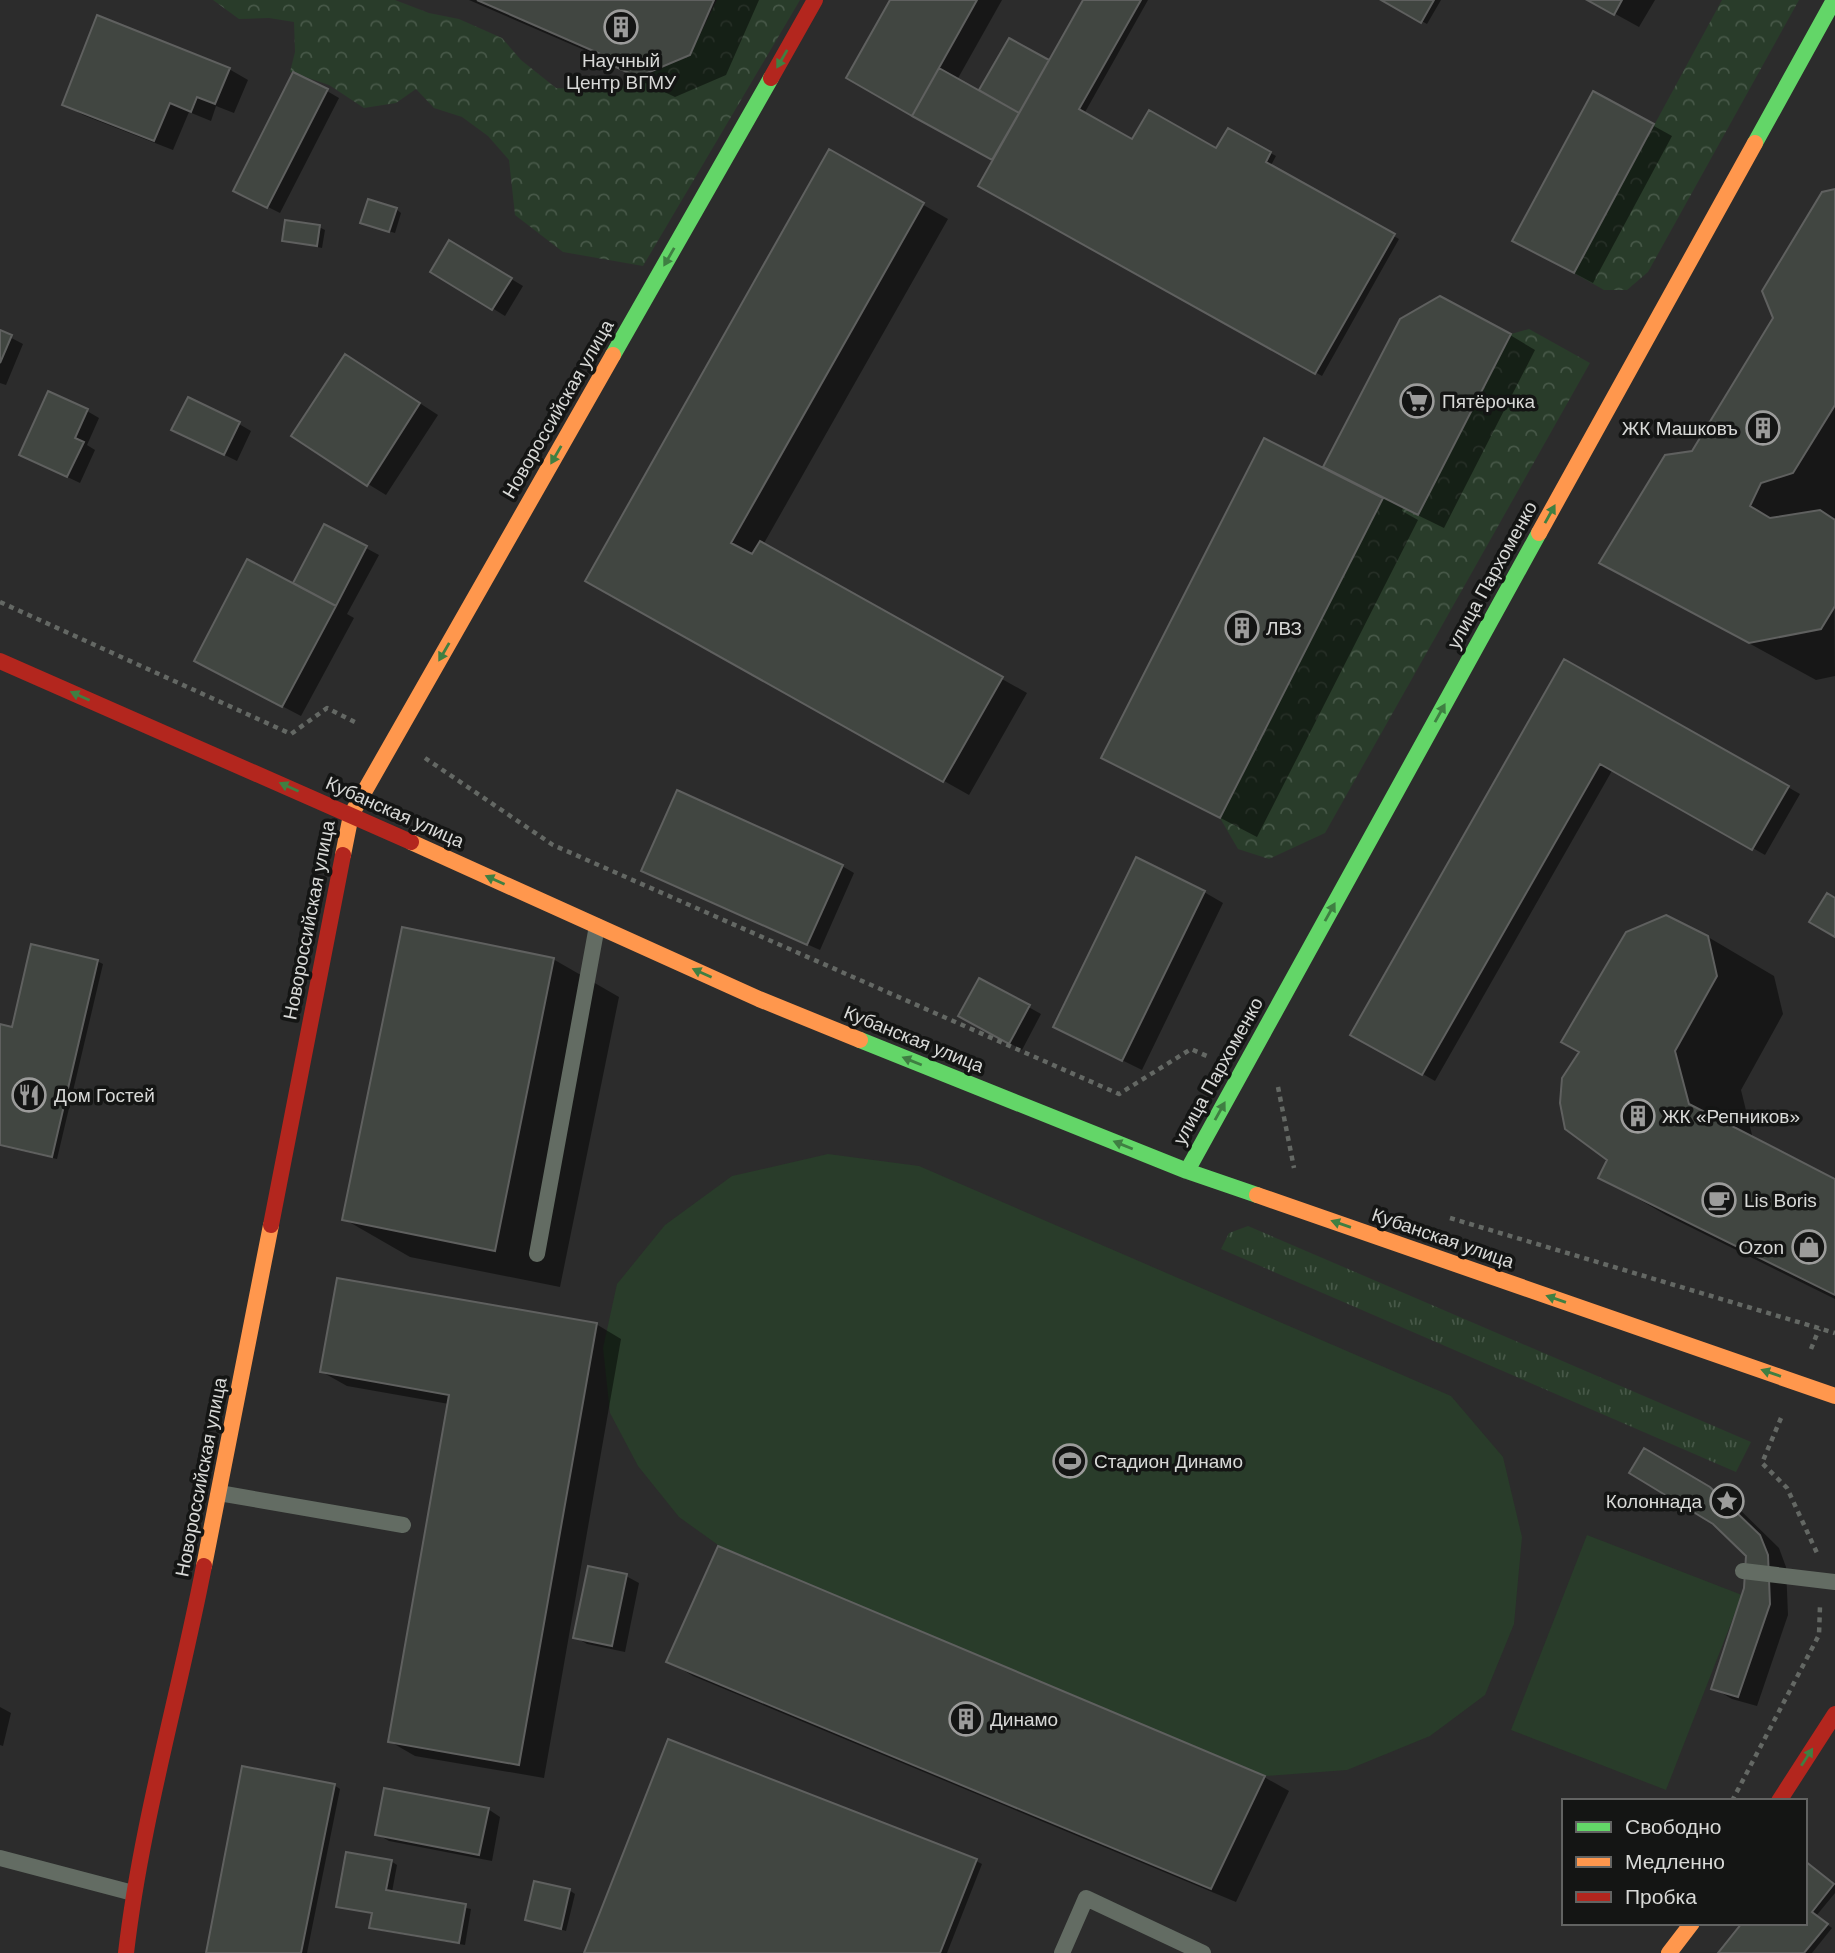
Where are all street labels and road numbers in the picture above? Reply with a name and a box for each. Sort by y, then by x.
street label: Новороссийская улица [498,316,618,502]
street label: улица Пархоменко [1443,498,1541,652]
street label: Кубанская улица [323,772,468,852]
street label: Новороссийская улица [279,818,339,1021]
street label: улица Пархоменко [1169,994,1267,1148]
street label: Кубанская улица [841,1001,987,1077]
street label: Кубанская улица [1369,1204,1517,1272]
street label: Новороссийская улица [171,1375,231,1578]

